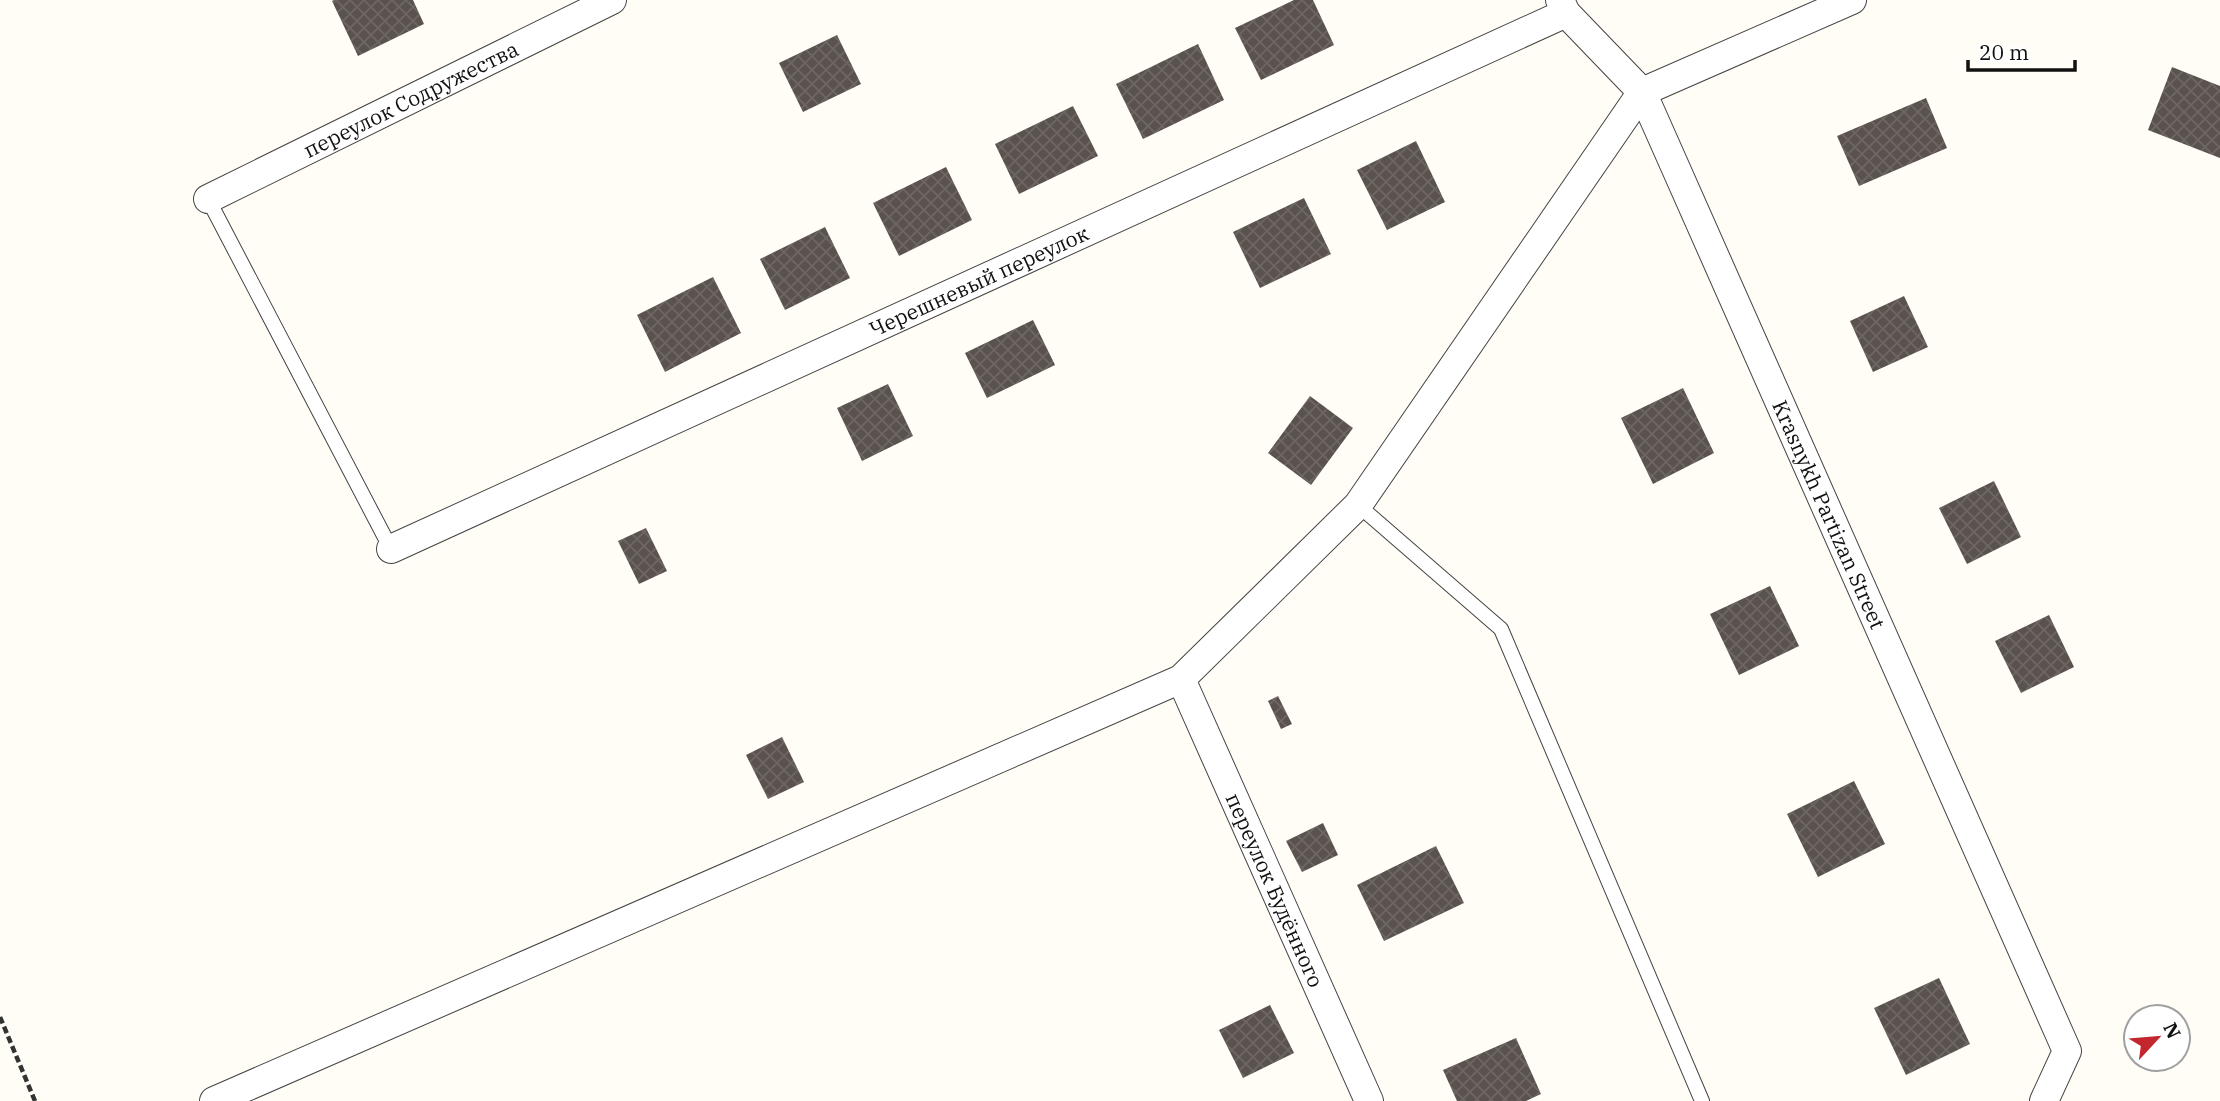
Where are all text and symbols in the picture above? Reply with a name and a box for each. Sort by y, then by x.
scale bar [1968,28,2075,72]
street label: переулок Содружества [299,34,523,164]
text: 20 m [1979,38,2029,66]
street label: Черешневый переулок [865,219,1093,343]
street label: Krasnykh Partizan Street [1766,396,1892,633]
street label: переулок Будённого [1219,788,1331,992]
north arrow [2122,1003,2192,1073]
text: N [2158,1019,2186,1043]

